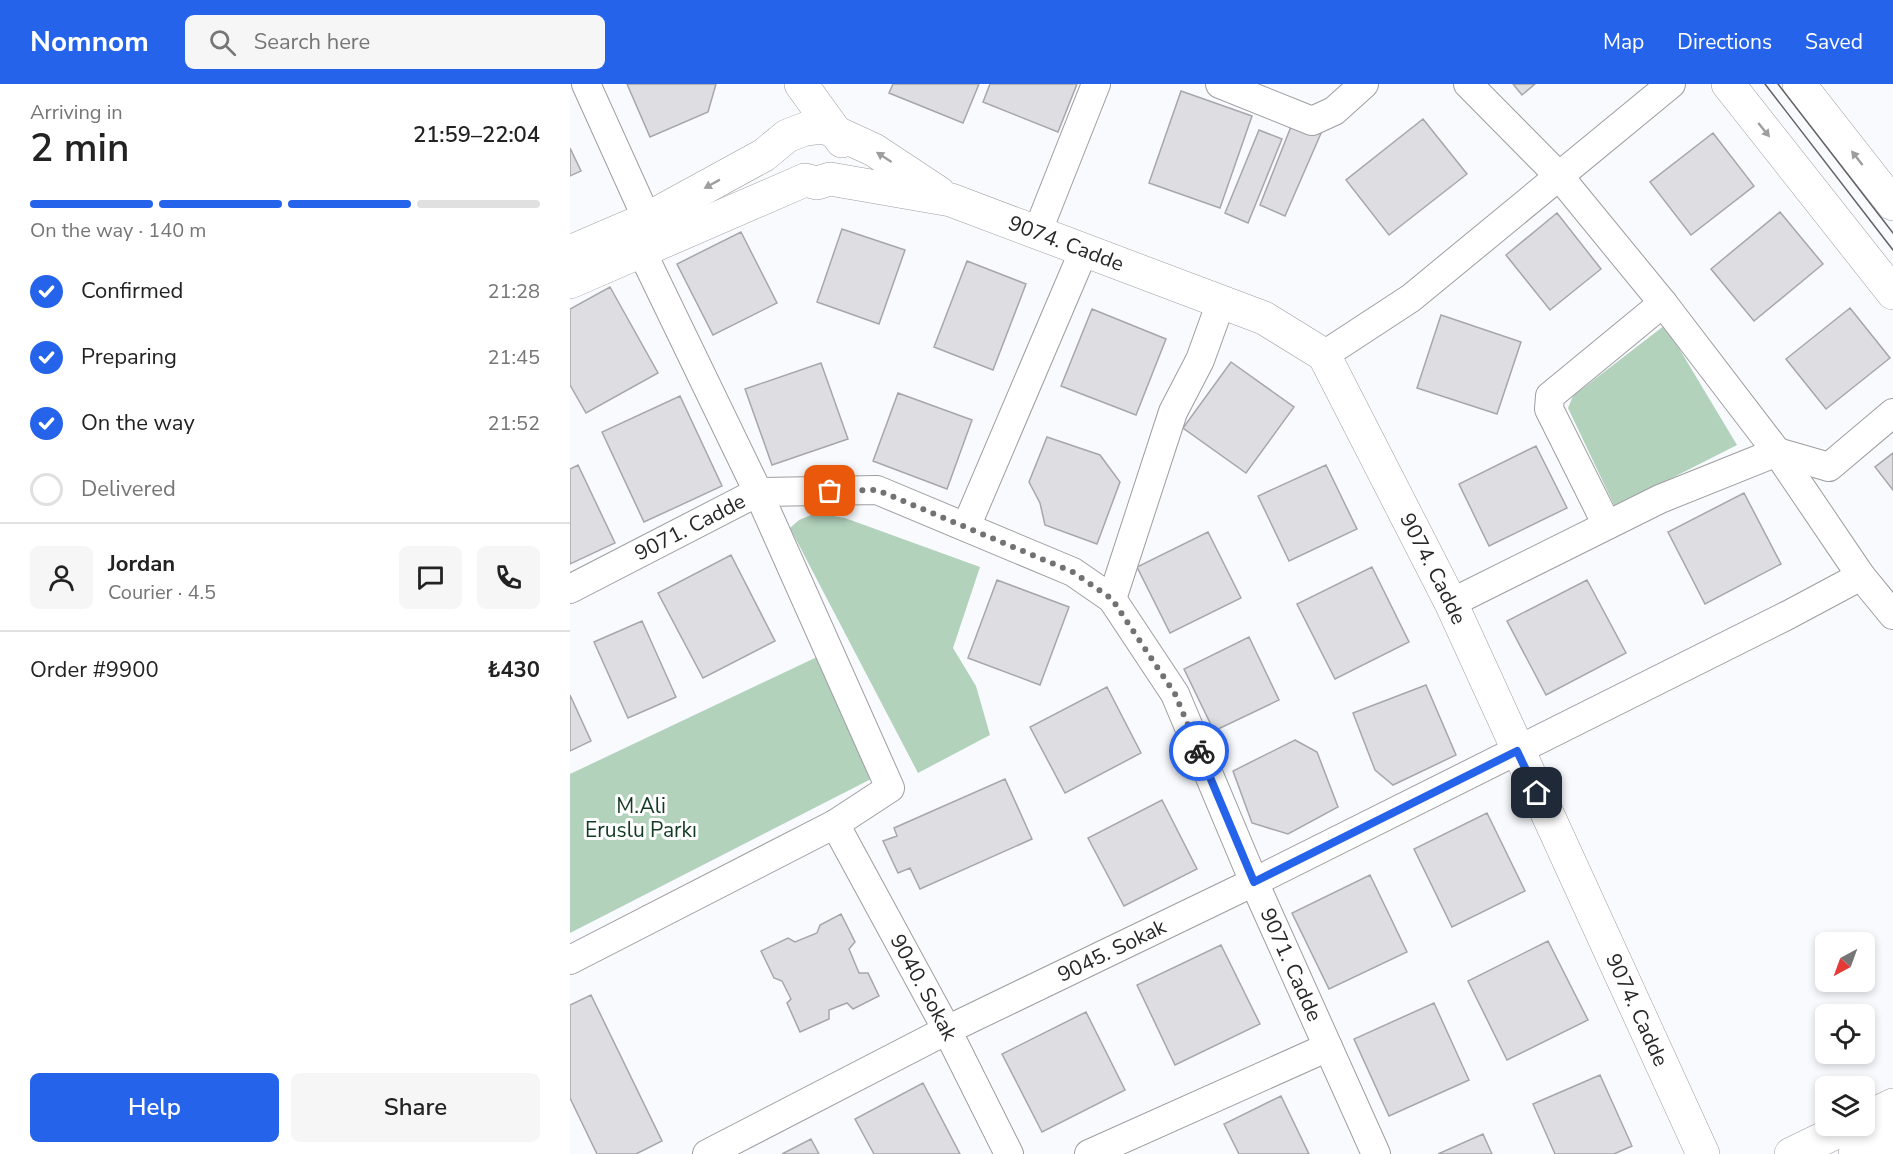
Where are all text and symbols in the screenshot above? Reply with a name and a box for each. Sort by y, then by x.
search box [185,15,605,69]
text: Nomnom [30,23,149,61]
icon: search [206,26,239,59]
text: Search here [254,27,370,57]
text: Map [1603,28,1644,56]
text: Directions [1677,28,1772,56]
text: Saved [1805,28,1863,56]
text: Arriving in [30,99,123,126]
text: 21:59–22:04 [413,120,540,150]
text: 2 min [30,122,129,175]
one-way arrow [1758,122,1770,137]
one-way arrow [1851,150,1863,165]
one-way arrow [876,151,893,162]
one-way arrow [704,178,720,189]
street label: 9074. Cadde [1004,209,1128,278]
text: On the way · 140 m [30,217,206,244]
icon: check [30,275,63,308]
text: Confirmed [81,276,183,306]
text: 21:28 [487,278,540,305]
icon: check [30,341,63,374]
text: Preparing [81,342,177,372]
text: 21:45 [487,344,540,371]
icon: check [30,407,63,440]
text: On the way [81,408,195,438]
text: 21:52 [487,410,540,437]
pin [804,465,855,516]
text: Delivered [81,474,176,504]
icon: bag [813,474,846,507]
street label: 9071. Cadde [630,487,750,567]
street label: 9074. Cadde [1393,508,1473,629]
button: person [30,546,93,609]
button: chat [399,546,462,609]
button: phone [477,546,540,609]
text: Jordan [108,549,175,579]
text: Courier · 4.5 [108,579,216,606]
text: Order #9900 [30,655,159,685]
text: ₺430 [487,655,540,685]
courier [1169,721,1229,781]
icon: bike [1183,735,1216,768]
pin [1511,767,1562,818]
icon: home [1520,776,1553,809]
park label: M.Ali Eruslu Parkı [585,792,697,844]
street label: 9071. Cadde [1253,904,1329,1026]
street label: 9045. Sokak [1053,912,1171,989]
street label: 9040. Sokak [884,929,964,1046]
north arrow [1815,932,1875,992]
map controls [1815,932,1875,1136]
street label: 9074. Cadde [1599,949,1675,1071]
button: locate [1815,1004,1875,1064]
button: Help [30,1073,279,1142]
button: Share [291,1073,540,1142]
button: layers [1815,1076,1875,1136]

